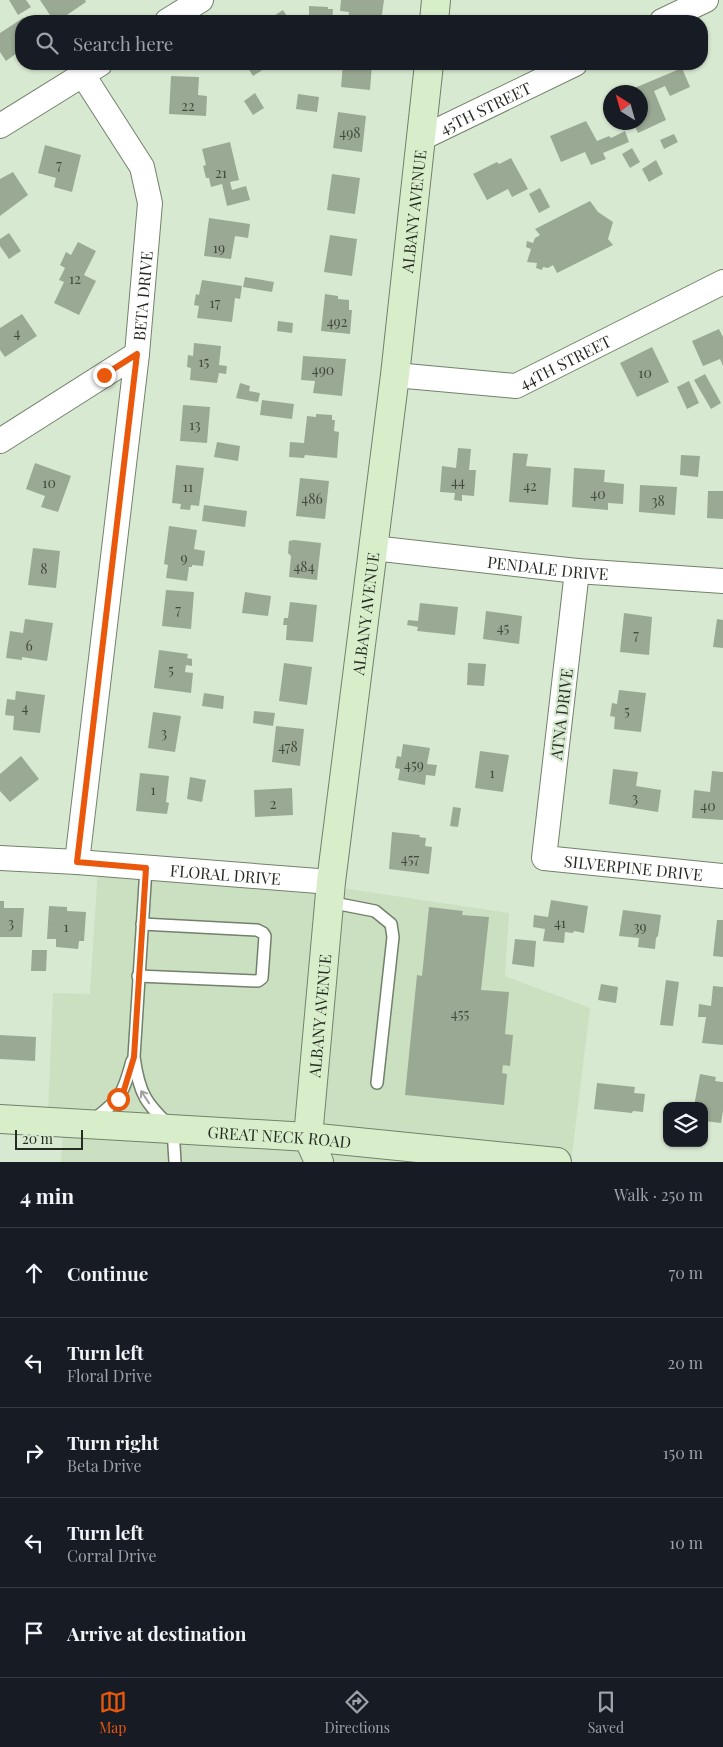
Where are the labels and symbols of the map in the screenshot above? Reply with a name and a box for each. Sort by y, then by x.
street label: 45TH STREET [436,76,534,139]
north arrow [603,85,648,130]
house number: 22 [181,96,195,115]
house number: 498 [339,123,361,142]
street label: ALBANY AVENUE [396,149,430,275]
house number: 7 [56,155,62,174]
house number: 21 [215,163,227,182]
house number: 19 [213,238,225,257]
street label: BETA DRIVE [128,250,156,341]
house number: 12 [69,269,81,288]
house number: 17 [210,293,221,312]
house number: 492 [327,312,348,331]
house number: 4 [14,323,21,342]
street label: 44TH STREET [515,330,614,393]
house number: 15 [199,352,210,371]
house number: 490 [312,360,334,379]
house number: 10 [638,363,652,382]
route end [93,364,116,387]
house number: 13 [189,415,201,434]
house number: 44 [451,472,465,491]
house number: 10 [42,473,56,492]
house number: 42 [523,476,537,495]
house number: 11 [183,477,193,496]
house number: 40 [590,484,606,503]
house number: 486 [301,489,323,508]
house number: 38 [651,491,665,510]
house number: 9 [180,548,188,567]
street label: PENDALE DRIVE [486,550,609,584]
street label: ALBANY AVENUE [347,551,383,677]
house number: 484 [293,557,315,576]
house number: 8 [40,559,48,578]
house number: 7 [175,600,181,619]
house number: 45 [497,618,510,637]
house number: 7 [633,625,639,644]
house number: 6 [25,636,33,655]
house number: 5 [168,660,174,679]
street label: ATNA DRIVE [545,667,577,762]
house number: 4 [22,698,29,717]
house number: 5 [624,701,630,720]
house number: 3 [161,723,167,742]
house number: 478 [278,737,298,756]
house number: 459 [404,755,424,774]
house number: 1 [489,763,495,782]
house number: 1 [150,780,156,799]
house number: 3 [632,788,638,807]
house number: 2 [270,794,277,813]
house number: 40 [700,796,716,815]
house number: 457 [401,849,420,868]
street label: SILVERPINE DRIVE [563,850,704,884]
street label: FLORAL DRIVE [169,859,282,889]
house number: 3 [8,913,14,932]
house number: 41 [554,913,566,932]
house number: 1 [63,917,69,936]
house number: 39 [633,917,647,936]
street label: ALBANY AVENUE [303,953,335,1079]
house number: 455 [451,1004,469,1023]
route start [107,1088,130,1111]
one-way arrow [140,1090,150,1104]
street label: GREAT NECK ROAD [207,1121,352,1152]
scale bar [15,1127,82,1150]

